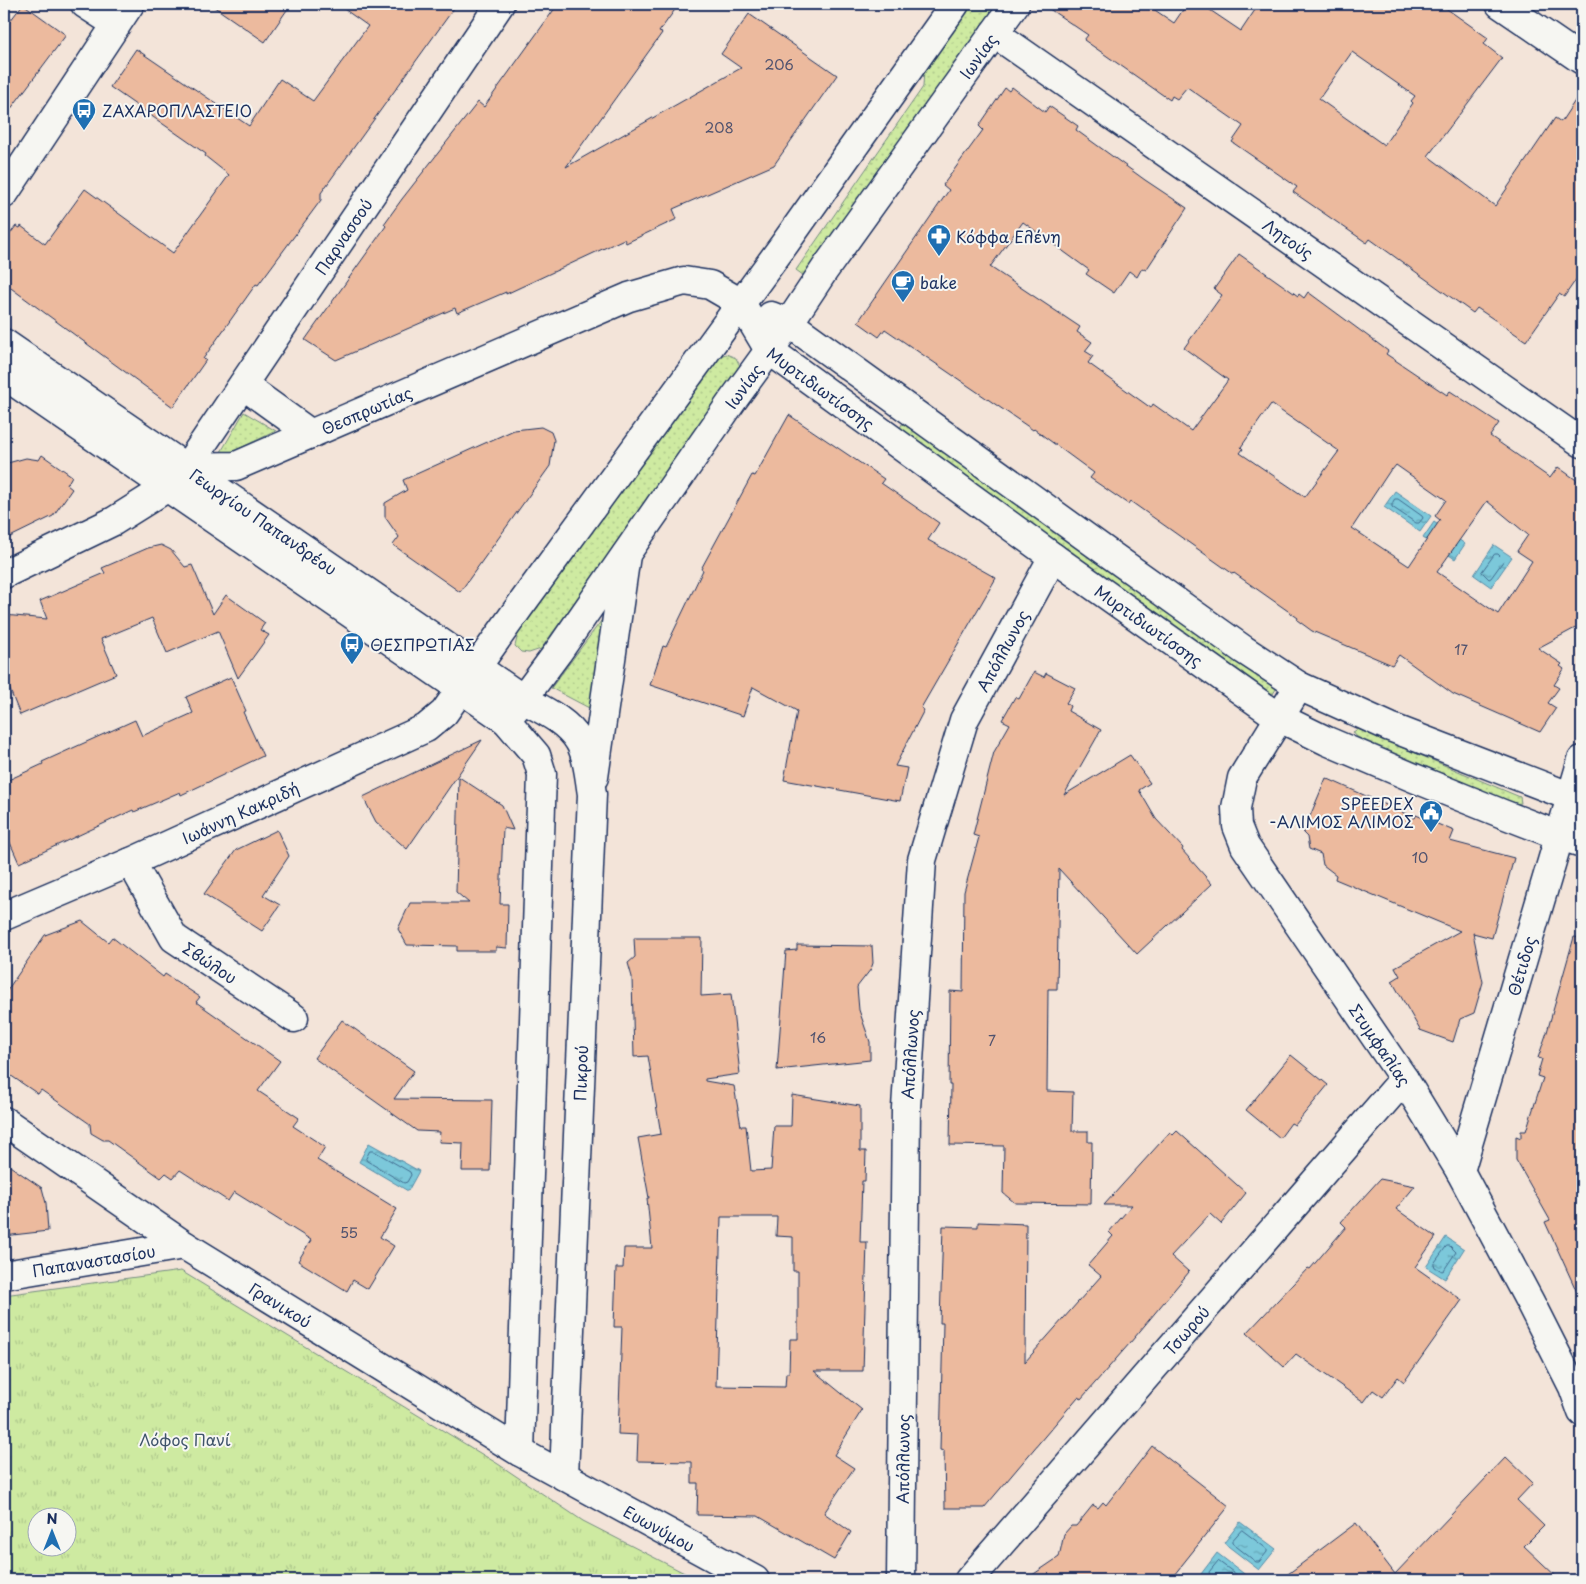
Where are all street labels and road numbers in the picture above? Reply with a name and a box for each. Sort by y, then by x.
street label: Ιωνίας [953,28,1002,83]
street label: Παρνασσού [309,193,377,279]
street label: Λητούς [1258,212,1319,264]
street label: Μυρτιδιωτίσσης [762,341,880,435]
street label: Ιωνίας [719,358,768,413]
street label: Θεσπρωτίας [317,380,416,440]
street label: Γεωργίου Παπανδρέου [185,462,342,580]
street label: Μυρτιδιωτίσσης [1090,579,1208,672]
street label: Απόλλωνος [970,605,1034,696]
street label: Ιωάννη Κακριδή [178,775,303,849]
street label: Θέτιδος [1501,933,1541,999]
street label: Σβώλου [179,936,242,989]
street label: Στυμφαλίας [1344,999,1417,1090]
street label: Απόλλωνος [895,1008,924,1100]
street label: Πικρού [567,1045,593,1101]
street label: Παπαναστασίου [30,1238,157,1282]
street label: Γρανικού [245,1276,317,1333]
street label: Τσωρού [1158,1300,1215,1360]
street label: Απόλλωνος [890,1414,915,1504]
street label: Ευωνύμου [619,1499,700,1557]

